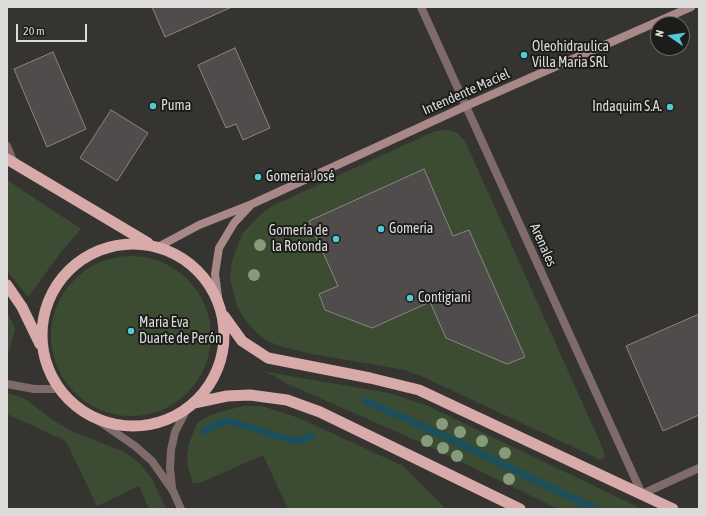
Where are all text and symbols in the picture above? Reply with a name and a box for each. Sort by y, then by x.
scale bar [18,16,89,42]
north arrow [650,16,690,56]
text: 20 m [23,24,45,38]
text: N [653,29,666,38]
place label: Oleohidraulica Villa Maria SRL [532,39,609,72]
marker: Oleohidraulica Villa Maria SRL [519,50,529,60]
street label: Intendente Maciel [420,65,512,119]
place label: Puma [161,98,191,114]
place label: Indaquim S.A. [592,99,662,115]
marker: Puma [148,101,158,111]
marker: Indaquim S.A. [665,102,675,112]
place label: Gomeria José [266,169,335,185]
marker: Gomeria José [253,172,263,182]
place label: Gomería [389,221,433,237]
street label: Arenales [526,221,560,269]
place label: Gomería de la Rotonda [269,223,328,256]
marker: Gomería [376,224,386,234]
marker: Gomería de la Rotonda [331,234,341,244]
place label: Contigiani [418,290,471,306]
marker: Contigiani [405,293,415,303]
place label: Maria Eva Duarte de Perón [139,315,222,348]
marker: Maria Eva Duarte de Perón [126,326,136,336]

